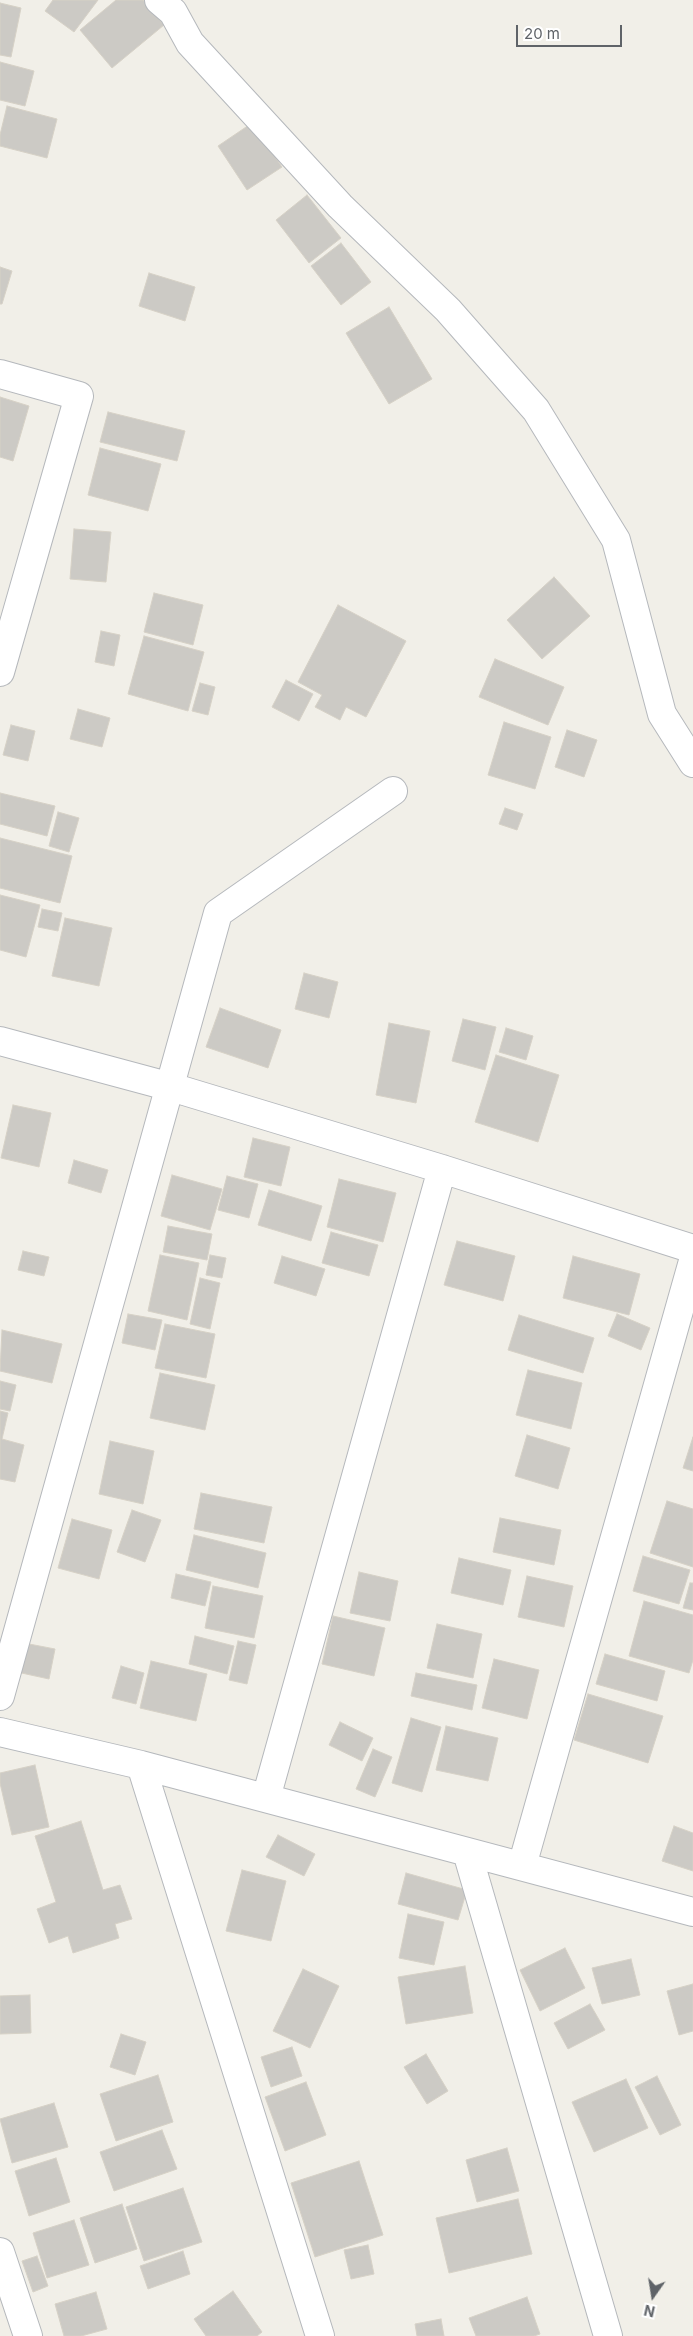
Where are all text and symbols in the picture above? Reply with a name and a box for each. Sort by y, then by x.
scale bar [518,15,624,47]
text: 20 m [524,24,560,43]
north arrow [628,2271,678,2321]
text: N [642,2302,657,2321]

